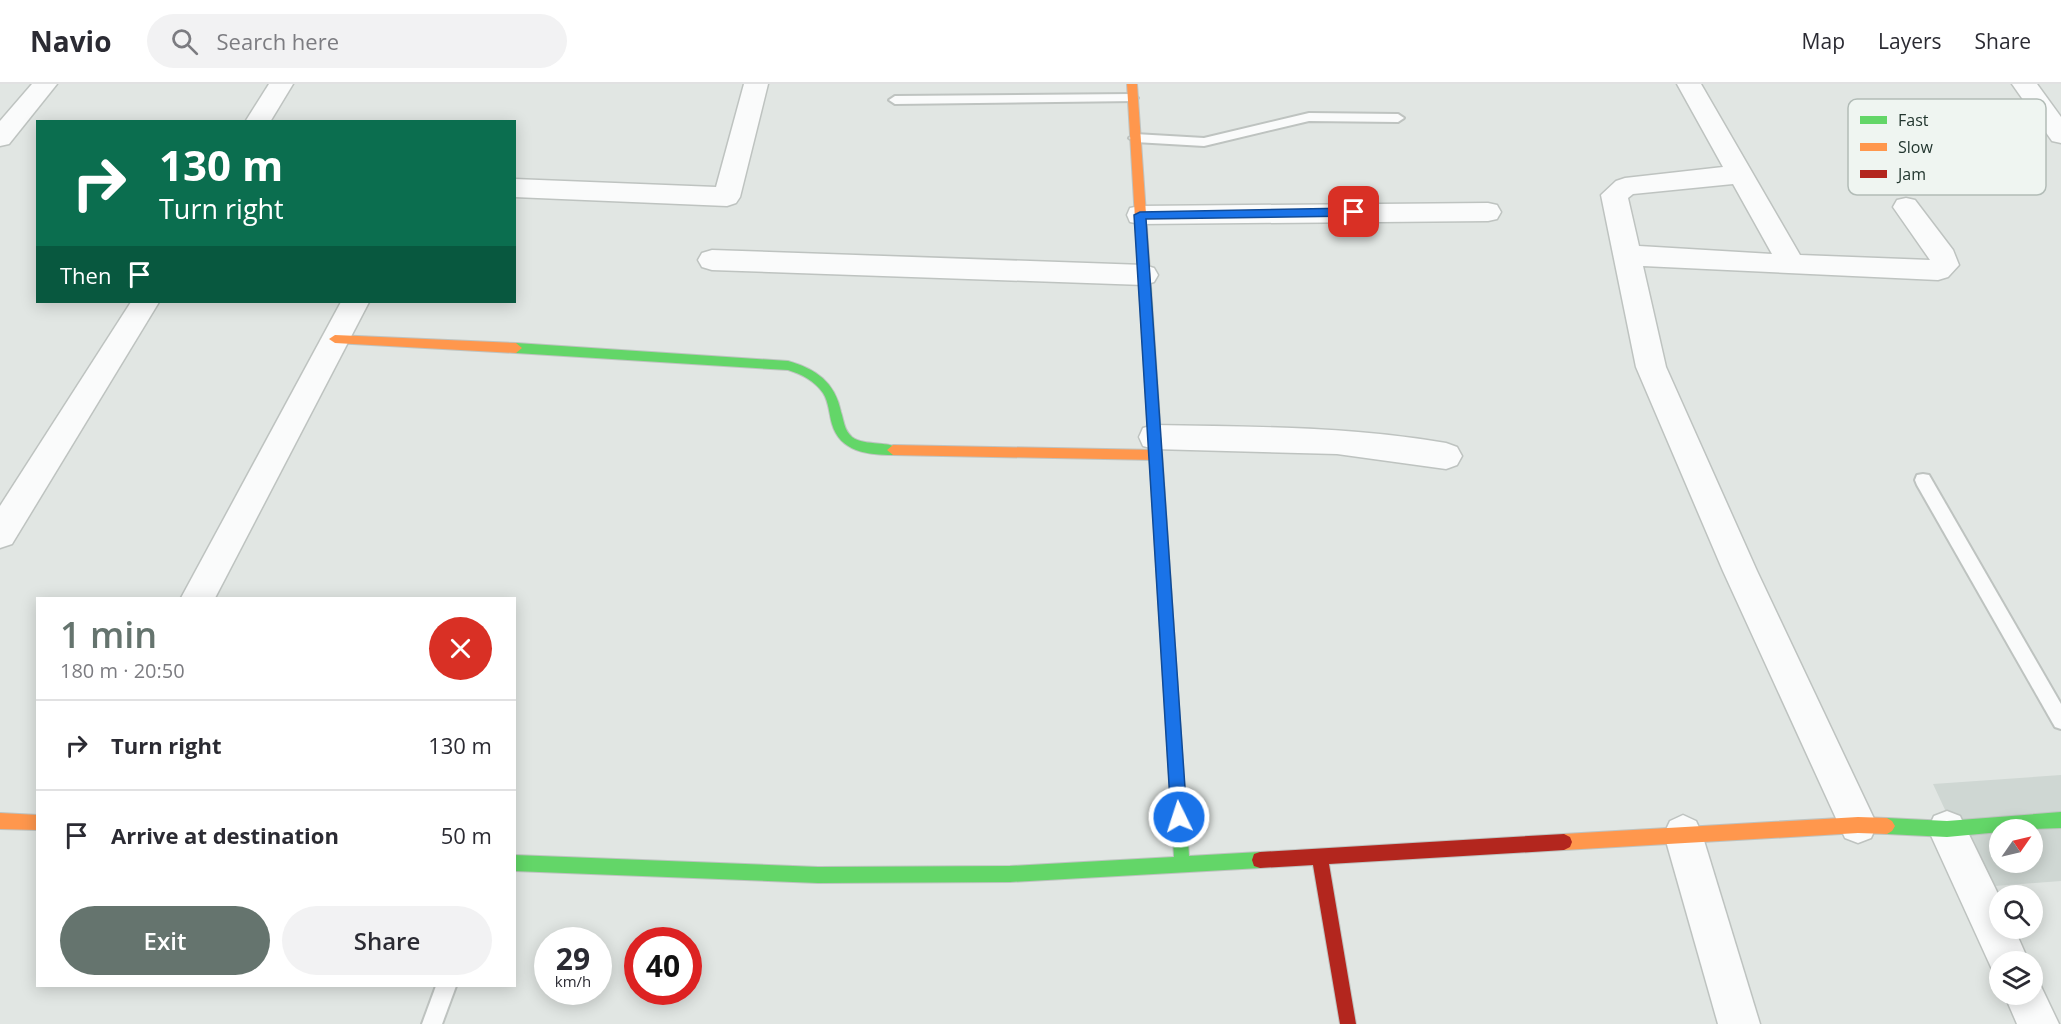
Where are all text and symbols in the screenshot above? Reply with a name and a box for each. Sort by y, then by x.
search box [147,14,567,68]
text: Navio [30,22,111,60]
icon: search [168,25,201,58]
text: Search here [216,26,339,56]
text: Map [1802,27,1845,55]
text: Layers [1878,27,1942,55]
text: Share [1975,27,2031,55]
legend [1848,99,2046,195]
text: Fast [1898,109,1929,131]
text: 130 m [159,136,283,193]
text: Slow [1898,136,1933,158]
icon: right [60,144,138,222]
text: Jam [1896,163,1926,185]
pin [1328,186,1379,237]
text: Turn right [159,190,284,227]
icon: arrive [1337,195,1370,228]
icon: arrive [123,258,156,291]
text: Then [60,260,111,290]
text: 1 min [60,610,157,659]
button: close [429,617,492,680]
text: 180 m · 20:50 [60,657,185,684]
icon: right [60,729,93,762]
text: Turn right [111,730,222,760]
text: 130 m [428,730,492,760]
position arrow [1147,785,1211,849]
icon: arrive [60,819,93,852]
north arrow [1989,819,2043,873]
map controls [1989,819,2043,1005]
text: Arrive at destination [111,820,339,850]
text: 50 m [441,820,492,850]
button: search [1989,885,2043,939]
button: Exit [60,906,270,975]
button: Share [282,906,492,975]
speed limit sign: 40 [624,927,702,1005]
text: 29 [556,938,590,979]
button: layers [1989,951,2043,1005]
text: km/h [555,971,591,991]

